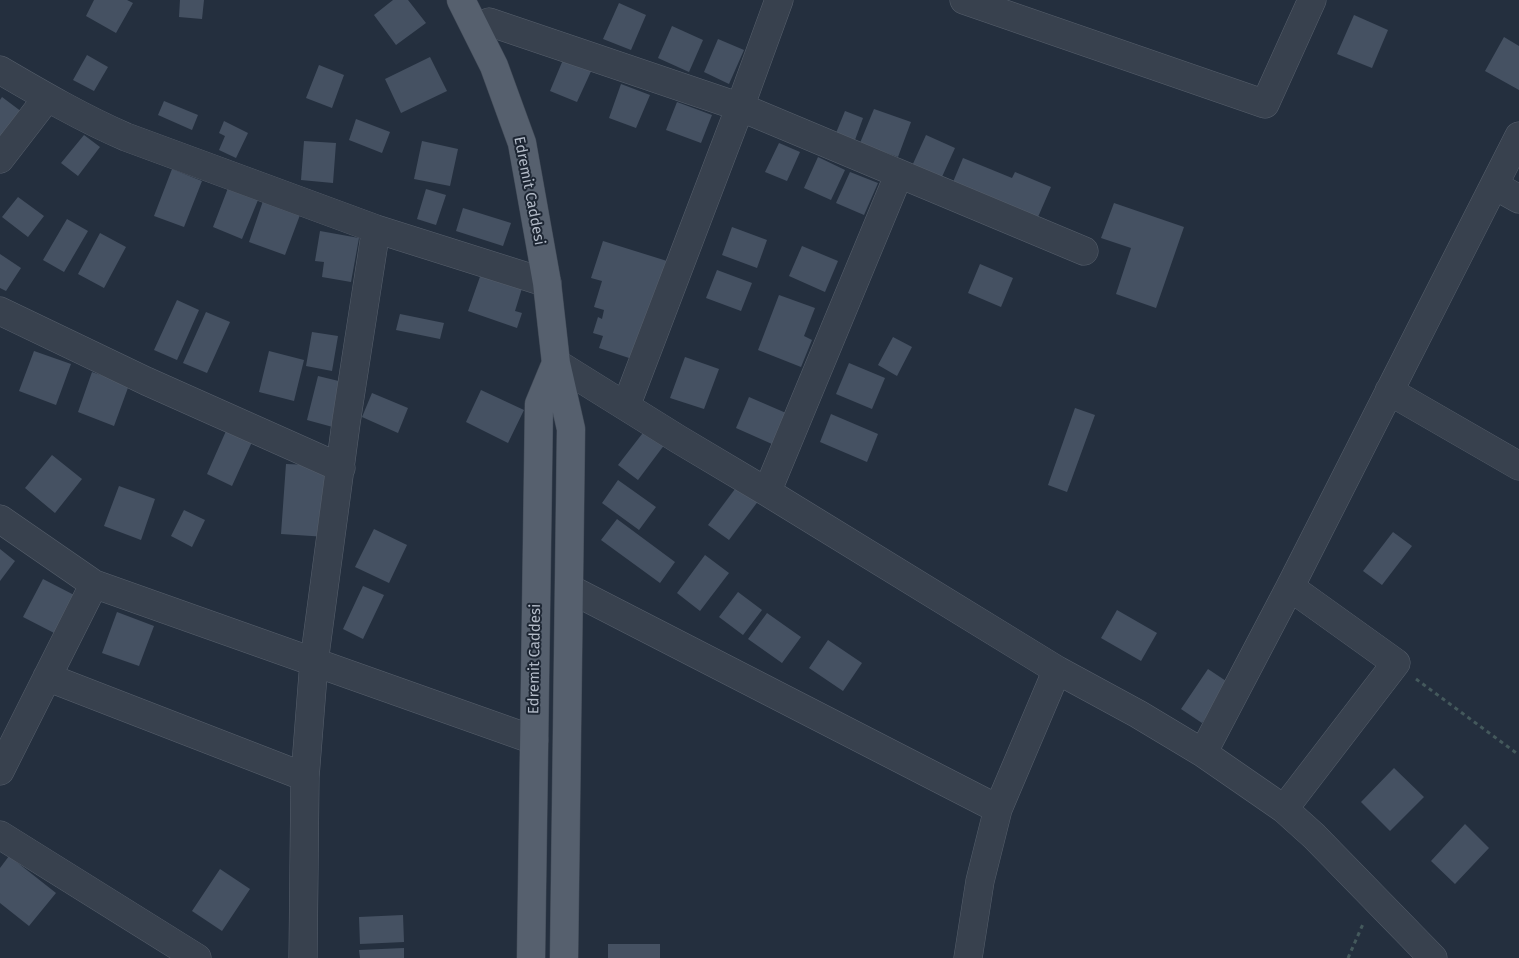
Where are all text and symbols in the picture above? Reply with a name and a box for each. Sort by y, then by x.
street label: Edremit Caddesi [510,135,548,247]
street label: Edremit Caddesi [525,604,545,714]

